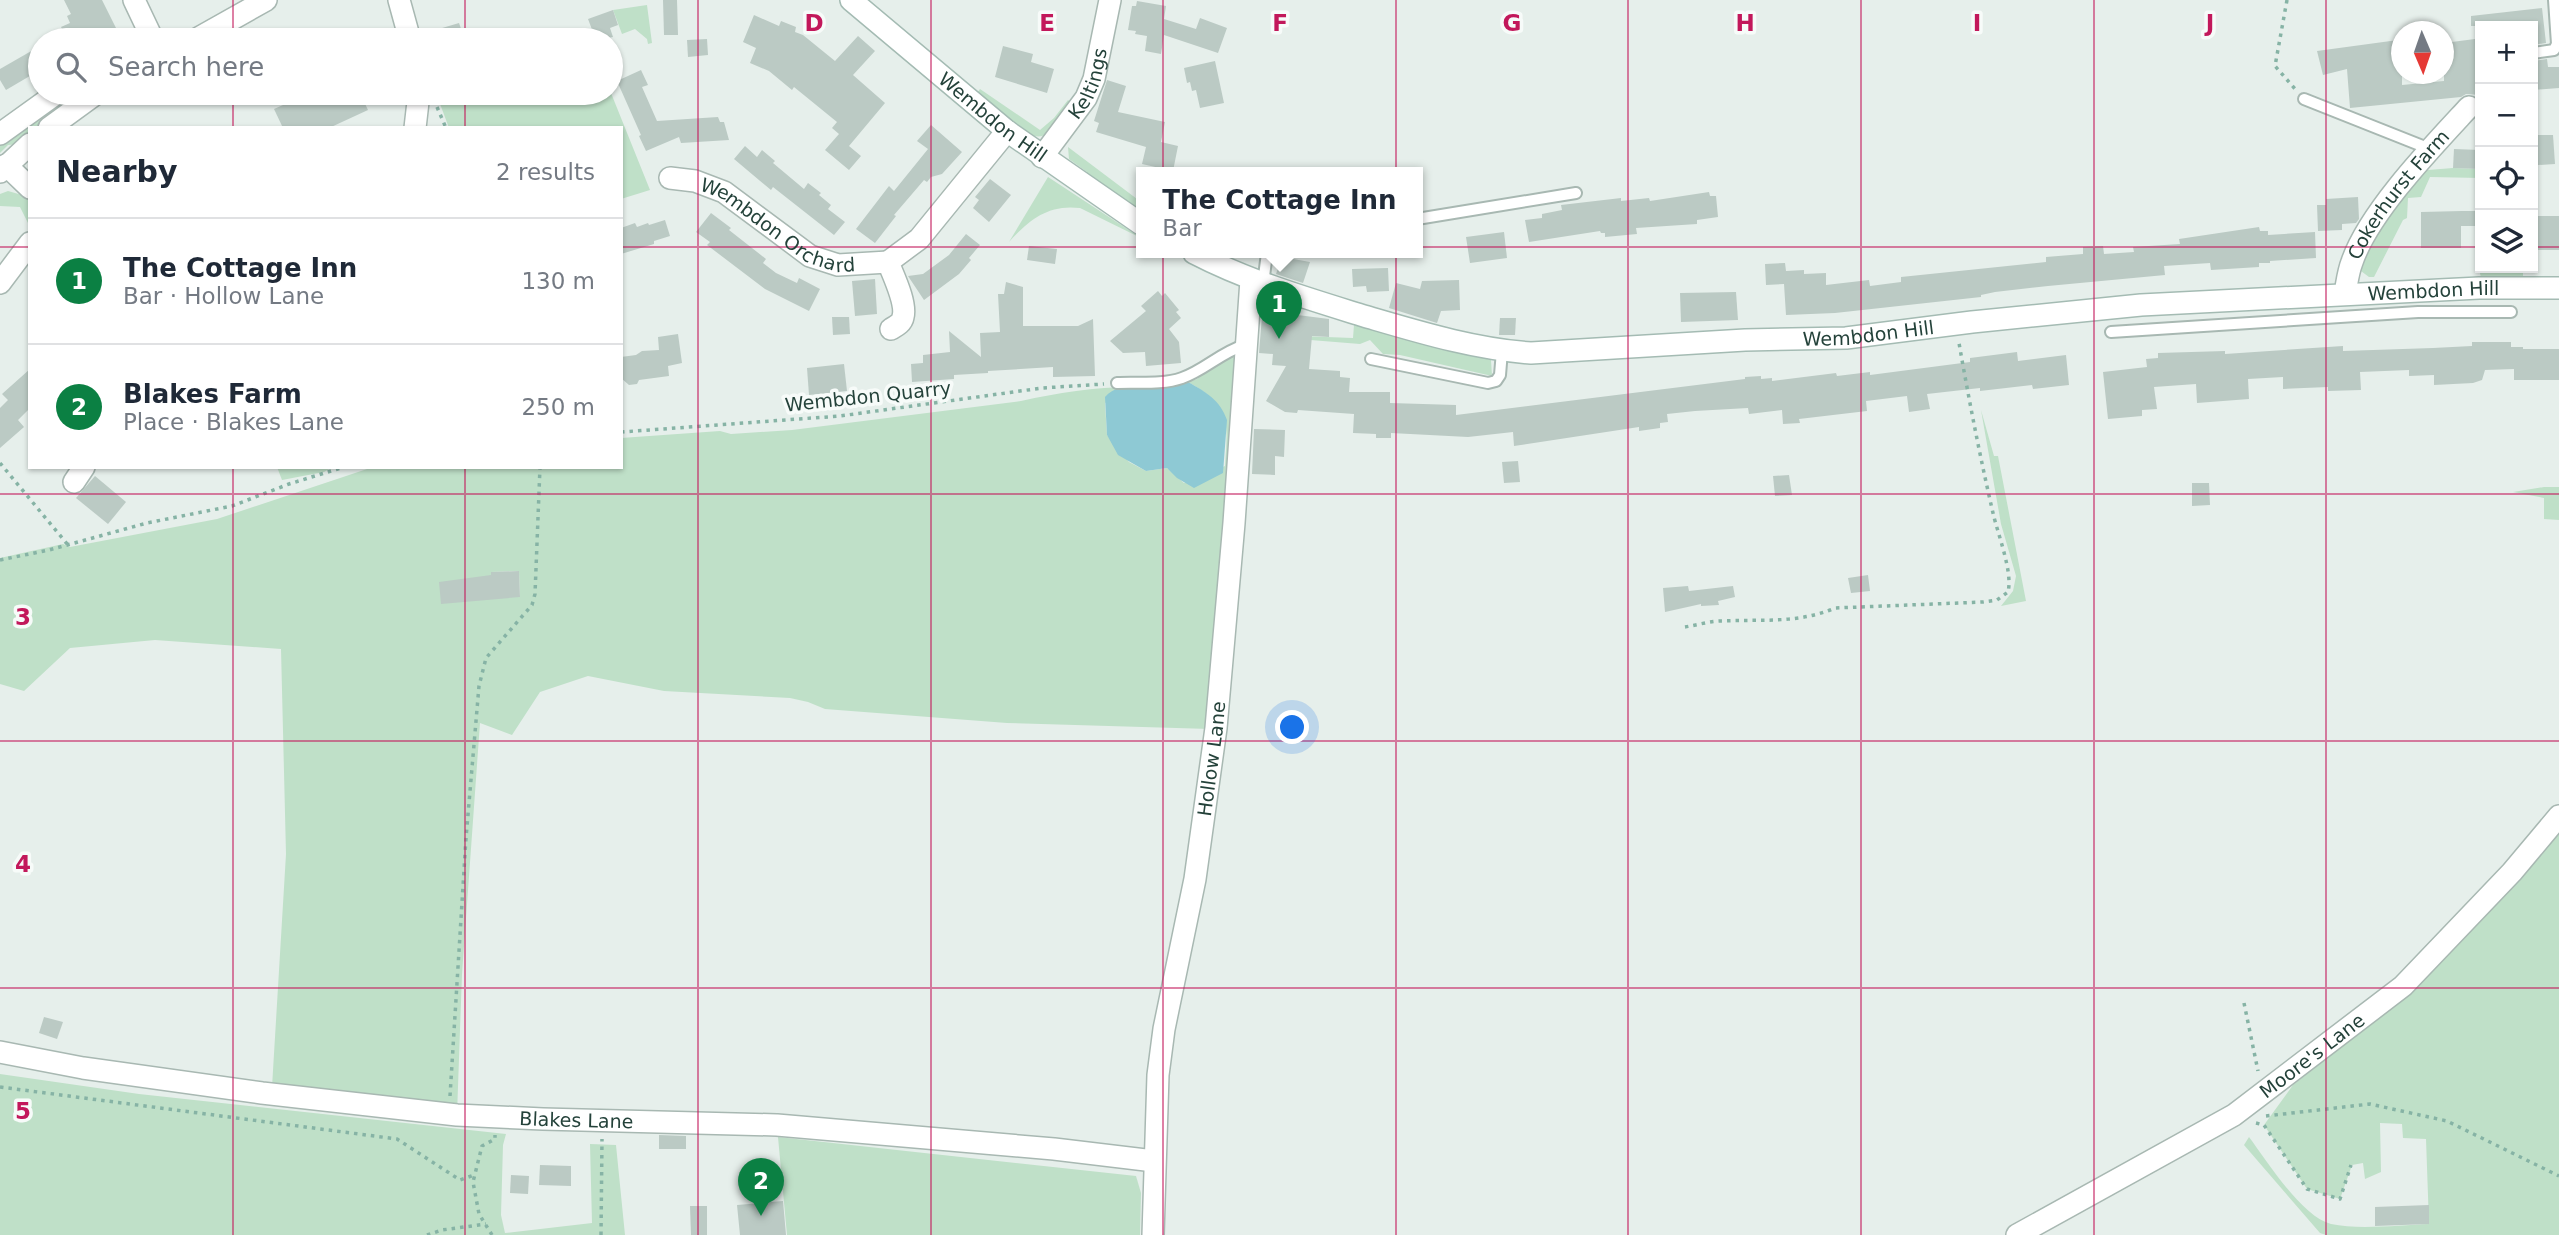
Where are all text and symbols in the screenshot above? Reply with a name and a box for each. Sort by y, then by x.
text: D [804,10,824,36]
text: E [1039,10,1055,36]
text: F [1272,10,1288,36]
text: G [1503,10,1521,36]
text: H [1735,10,1755,36]
text: I [1973,10,1981,36]
text: J [2204,10,2214,36]
north arrow [2391,21,2454,84]
map controls [2475,21,2538,273]
button: + [2475,21,2538,84]
search box [28,28,623,105]
street label: Keltings [1063,46,1111,123]
icon: search [52,48,90,86]
text: Search here [108,52,264,82]
street label: Wembdon Hill [934,67,1051,166]
button: − [2475,84,2538,147]
street label: Cokerhurst Farm [2343,125,2453,263]
button: locate [2475,147,2538,210]
text: Nearby [56,154,178,189]
text: 2 results [496,159,595,185]
popup [1136,167,1423,258]
street label: Wembdon Orchard [698,173,856,276]
text: The Cottage Inn [1162,185,1397,215]
button: layers [2475,210,2538,273]
text: Bar [1162,215,1202,241]
text: The Cottage Inn [123,253,357,283]
text: 1 [71,268,87,294]
text: 130 m [521,268,595,294]
street label: Wembdon Hill [2367,277,2499,305]
pin: 1 [1256,281,1302,339]
text: Bar · Hollow Lane [123,283,324,309]
street label: Wembdon Hill [1802,316,1935,350]
street label: Wembdon Quarry [784,376,952,416]
text: Blakes Farm [123,379,302,409]
text: 2 [71,394,87,420]
text: 250 m [521,394,595,420]
text: Place · Blakes Lane [123,409,344,435]
text: 3 [15,604,31,630]
street label: Hollow Lane [1193,700,1229,818]
your location [1275,710,1309,744]
text: 4 [15,851,31,877]
street label: Moore's Lane [2255,1009,2369,1102]
text: 5 [15,1098,31,1124]
street label: Blakes Lane [519,1107,634,1132]
pin: 2 [738,1158,784,1216]

